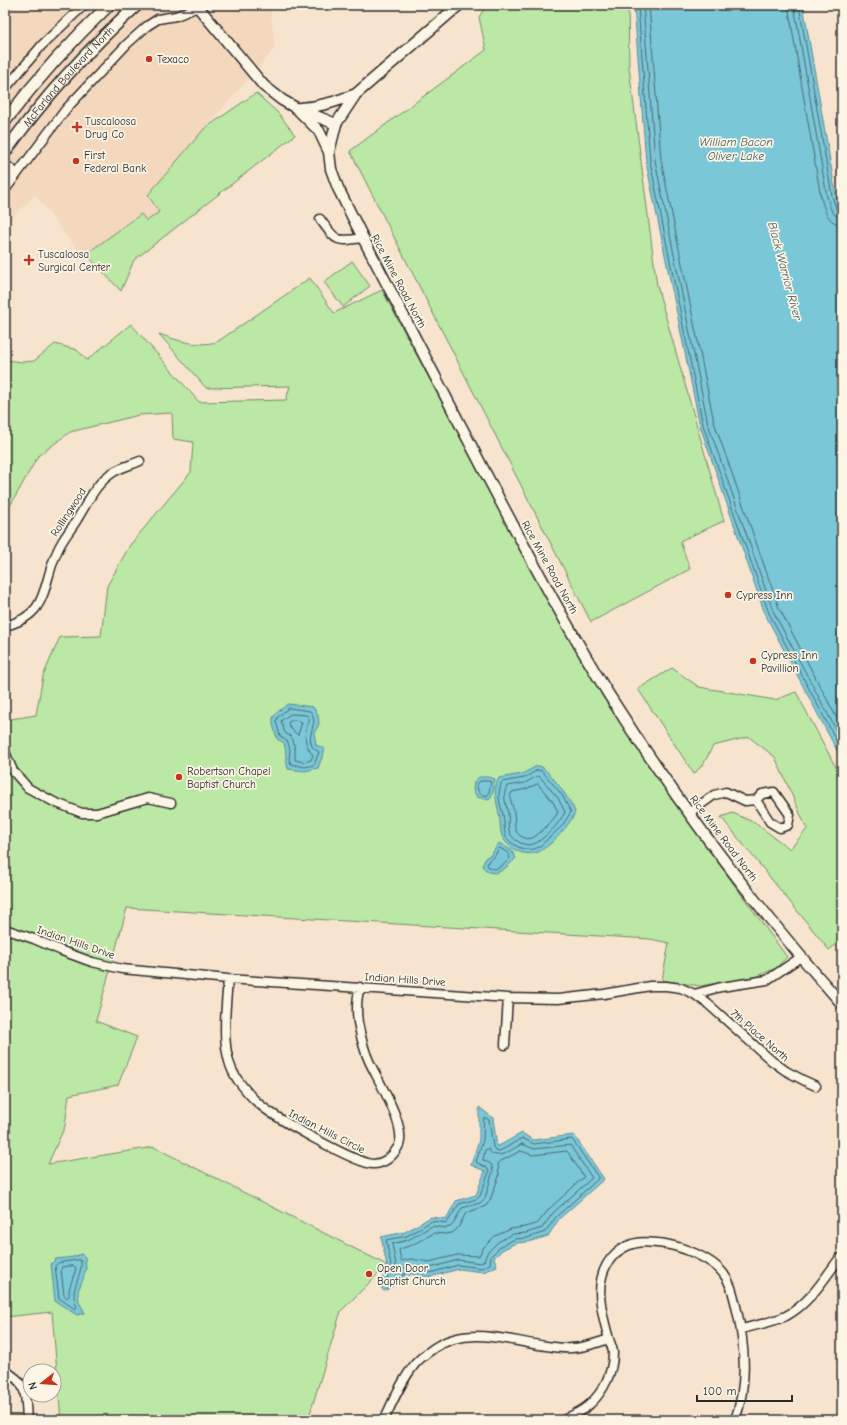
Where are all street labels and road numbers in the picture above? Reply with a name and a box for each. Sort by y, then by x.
street label: McFarland Boulevard North [21,24,117,129]
street label: Rice Mine Road North [368,232,429,330]
street label: Rollingwood [48,485,89,539]
street label: Rice Mine Road North [519,518,581,616]
street label: Rice Mine Road North [687,793,760,884]
street label: Indian Hills Drive [35,923,117,962]
street label: Indian Hills Drive [364,970,446,989]
street label: 7th Place North [728,1006,792,1064]
street label: Indian Hills Circle [286,1107,368,1157]

